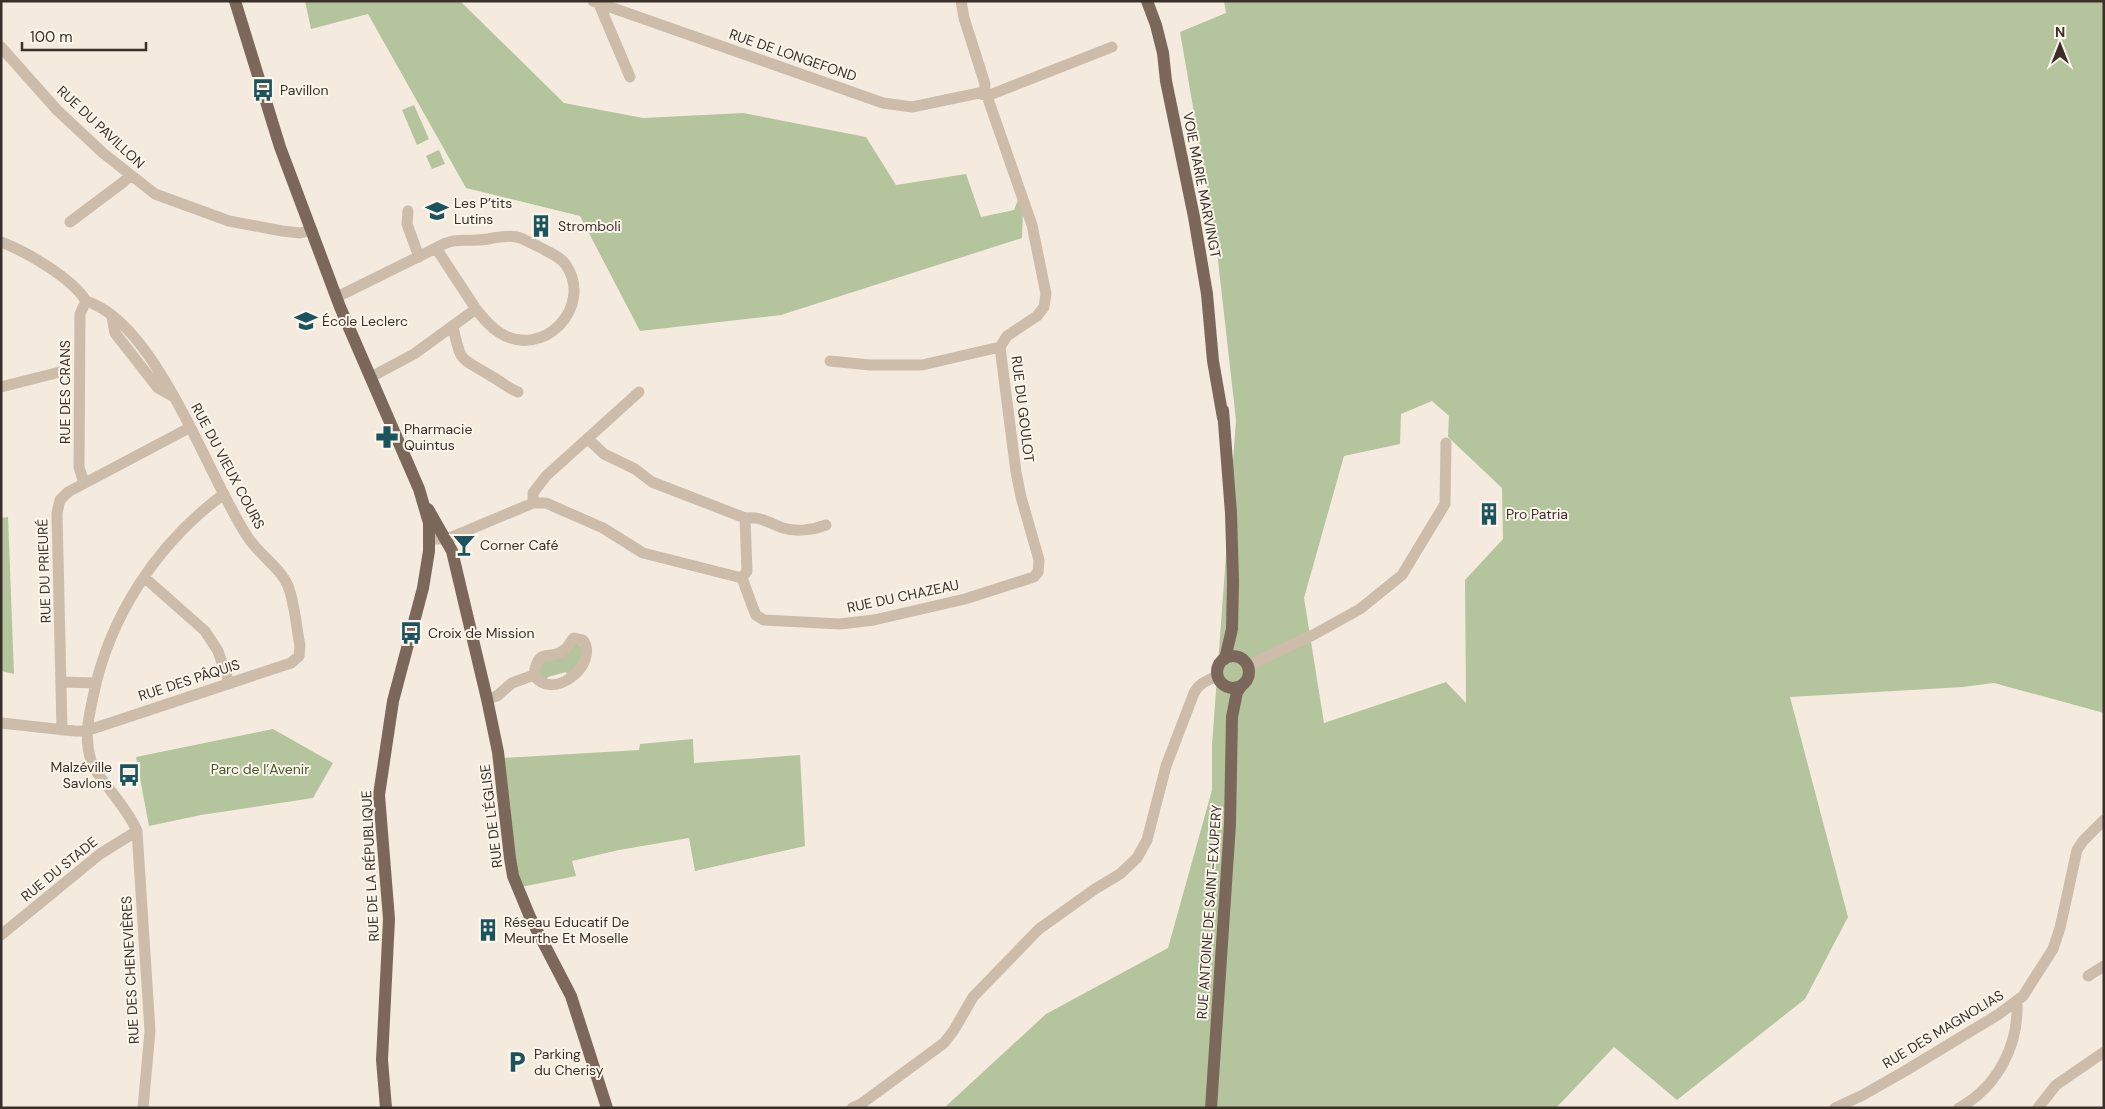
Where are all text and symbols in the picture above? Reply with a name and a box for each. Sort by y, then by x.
scale bar [22,20,146,52]
north arrow [2035,20,2085,70]
text: N [2055,23,2065,41]
street label: RUE DE LONGEFOND [727,25,859,85]
text: 100 m [30,27,73,47]
bus stop icon: Pavillon [250,77,276,103]
place label: Pavillon [280,81,328,99]
street label: RUE DU PAVILLON [53,82,149,172]
street label: VOIE MARIE MARVINGT [1179,110,1225,260]
place label: Les P’tits Lutins [454,194,512,228]
school or university icon: Les P’tits Lutins [424,198,450,224]
building icon: Stromboli [528,213,554,239]
place label: Stromboli [558,217,621,235]
school or university icon: École Leclerc [293,308,319,334]
place label: École Leclerc [322,312,408,330]
street label: RUE DES CRANS [56,340,74,444]
street label: RUE DU GOULOT [1008,355,1038,463]
street label: RUE DU VIEUX COURS [187,400,269,532]
place label: Pharmacie Quintus [404,420,472,454]
pharmacy icon: Pharmacie Quintus [374,424,400,450]
building icon: Pro Patria [1476,501,1502,527]
place label: Pro Patria [1506,505,1568,523]
street label: RUE DU PRIEURÉ [33,518,55,624]
bar icon: Corner Café [451,532,477,558]
place label: Corner Café [480,536,559,554]
street label: RUE DU CHAZEAU [845,575,961,617]
bus stop icon: Croix de Mission [398,620,424,646]
place label: Croix de Mission [428,624,535,642]
street label: RUE DES PÂQUIS [136,655,242,705]
place label: Malzéville Savlons [50,758,112,792]
park label: Parc de l’Avenir [211,760,309,778]
bus stop icon: Malzéville Savlons [116,762,142,788]
street label: RUE DE L'ÉGLISE [476,763,506,869]
street label: RUE DE LA RÉPUBLIQUE [357,790,383,942]
street label: RUE ANTOINE DE SAINT-EXUPERY [1193,804,1225,1020]
street label: RUE DU STADE [17,833,101,905]
street label: RUE DES CHENEVIÈRES [117,895,143,1045]
place label: Réseau Educatif De Meurthe Et Moselle [504,913,629,947]
building icon: Réseau Educatif De Meurthe Et Moselle [475,917,501,943]
street label: RUE DES MAGNOLIAS [1879,986,2007,1072]
place label: Parking du Cherisy [534,1045,604,1079]
parking icon: Parking du Cherisy [504,1049,530,1075]

